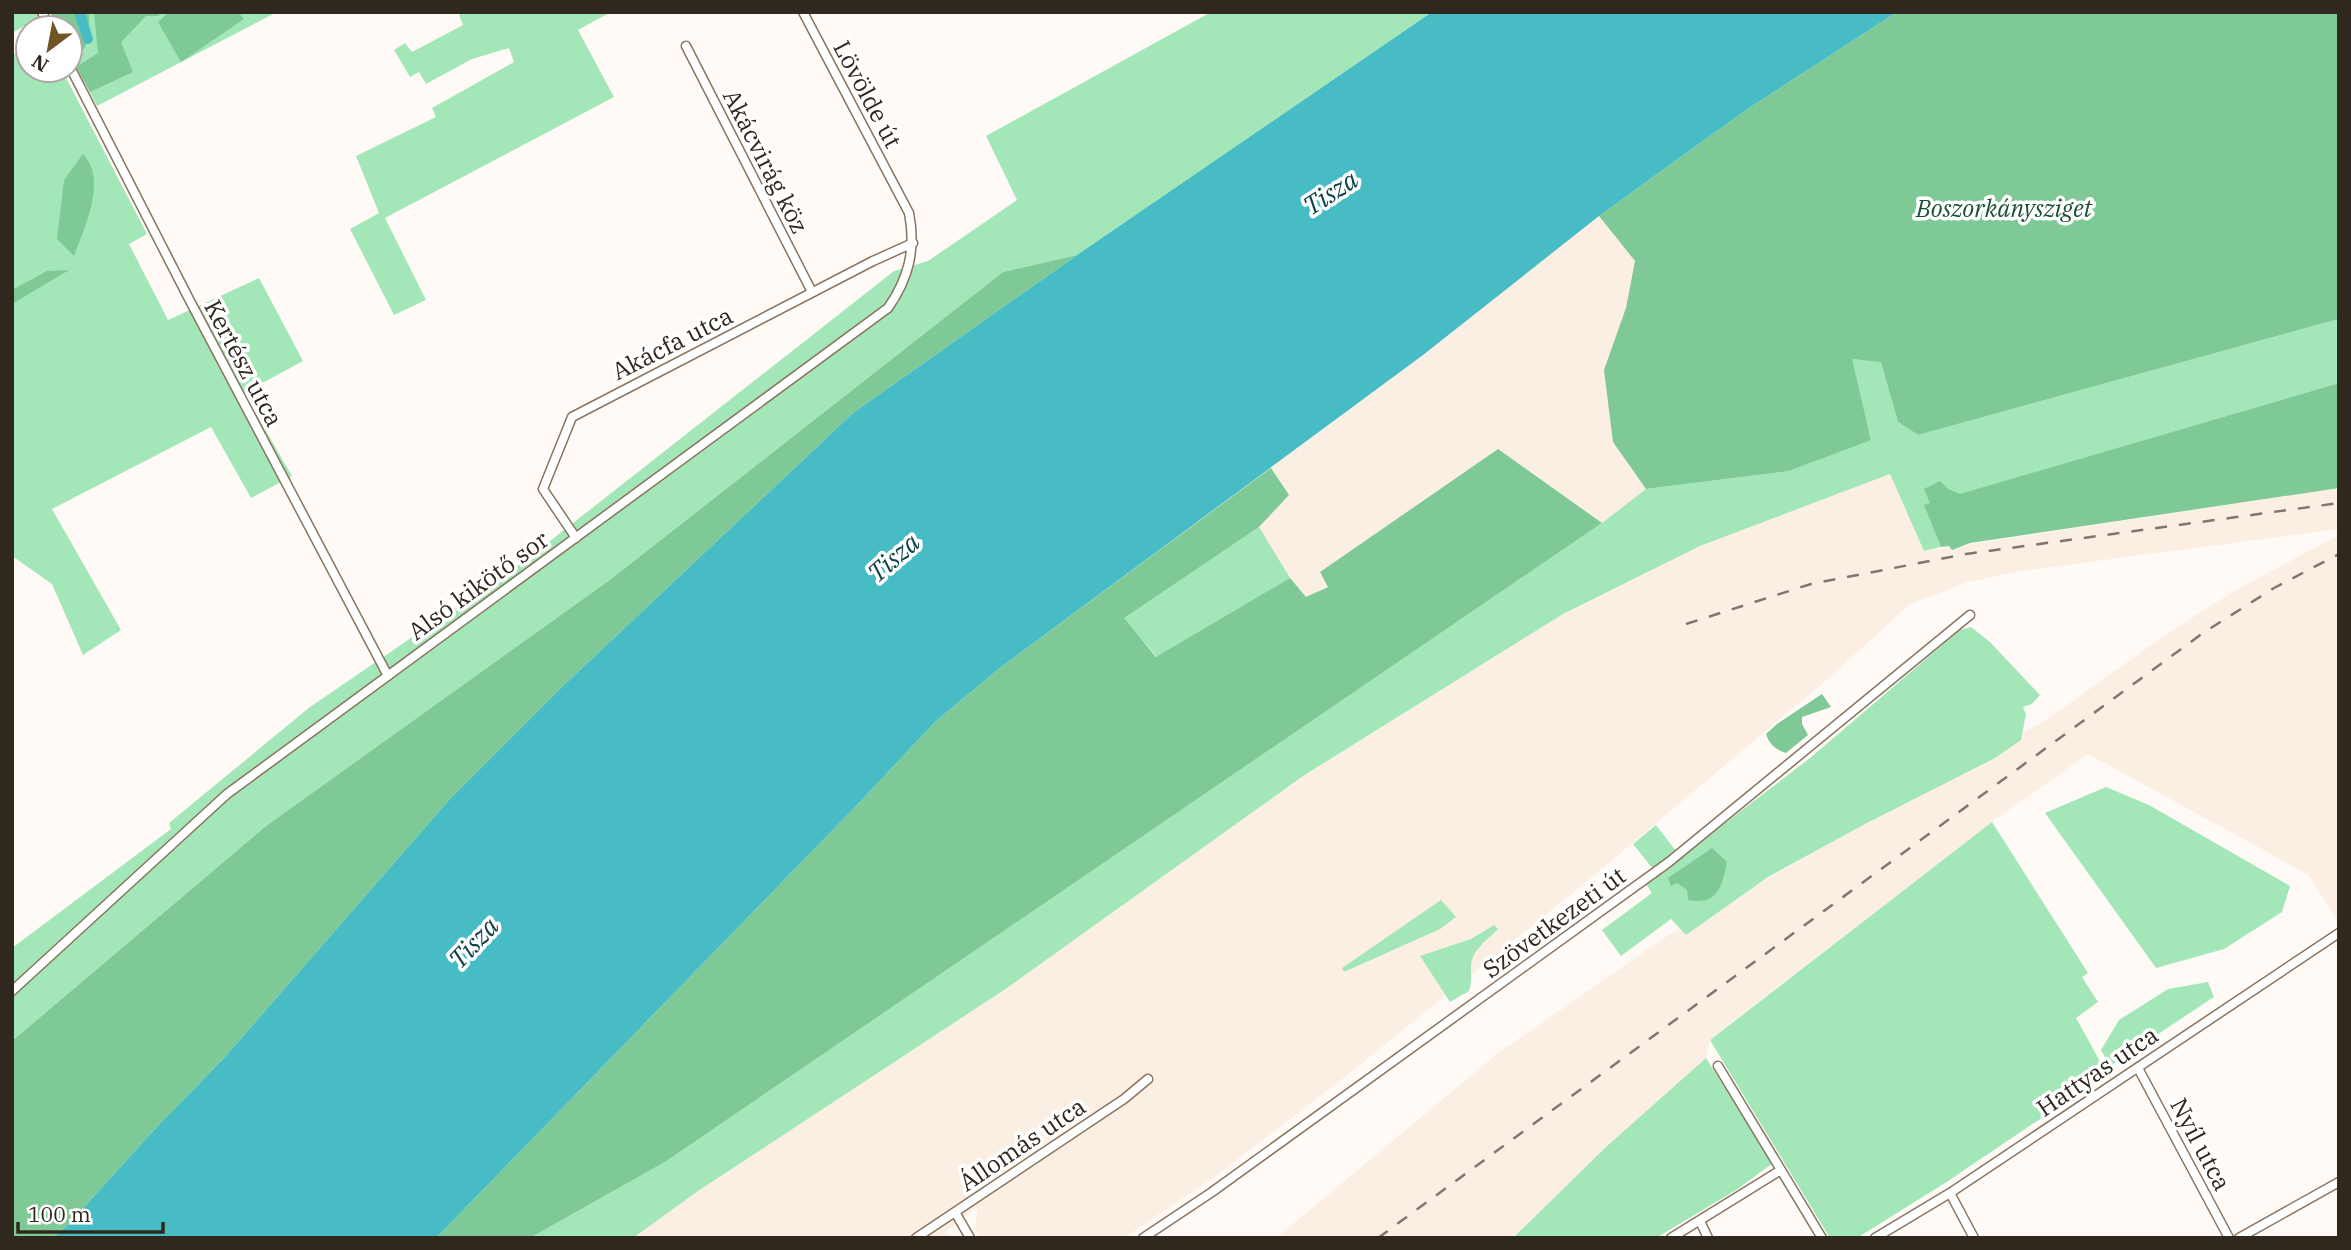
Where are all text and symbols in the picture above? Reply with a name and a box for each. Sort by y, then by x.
north arrow [14,14,84,84]
street label: Lövölde út [826,35,910,153]
text: N [27,49,53,78]
street label: Akácvirág köz [716,84,816,238]
water label: Tisza [1296,162,1364,222]
park label: Boszorkánysziget [1915,192,2094,224]
street label: Kertész utca [197,294,291,432]
street label: Akácfa utca [606,299,738,387]
street label: Alsó kikötő sor [401,523,555,647]
water label: Tisza [860,525,926,589]
street label: Szövetkezeti út [1476,859,1632,985]
water label: Tisza [441,909,505,975]
street label: Hattyas utca [2030,1019,2164,1123]
street label: Állomás utca [952,1090,1092,1198]
street label: Nyíl utca [2163,1092,2239,1196]
scale bar [18,1190,163,1234]
text: 100 m [28,1200,91,1228]

